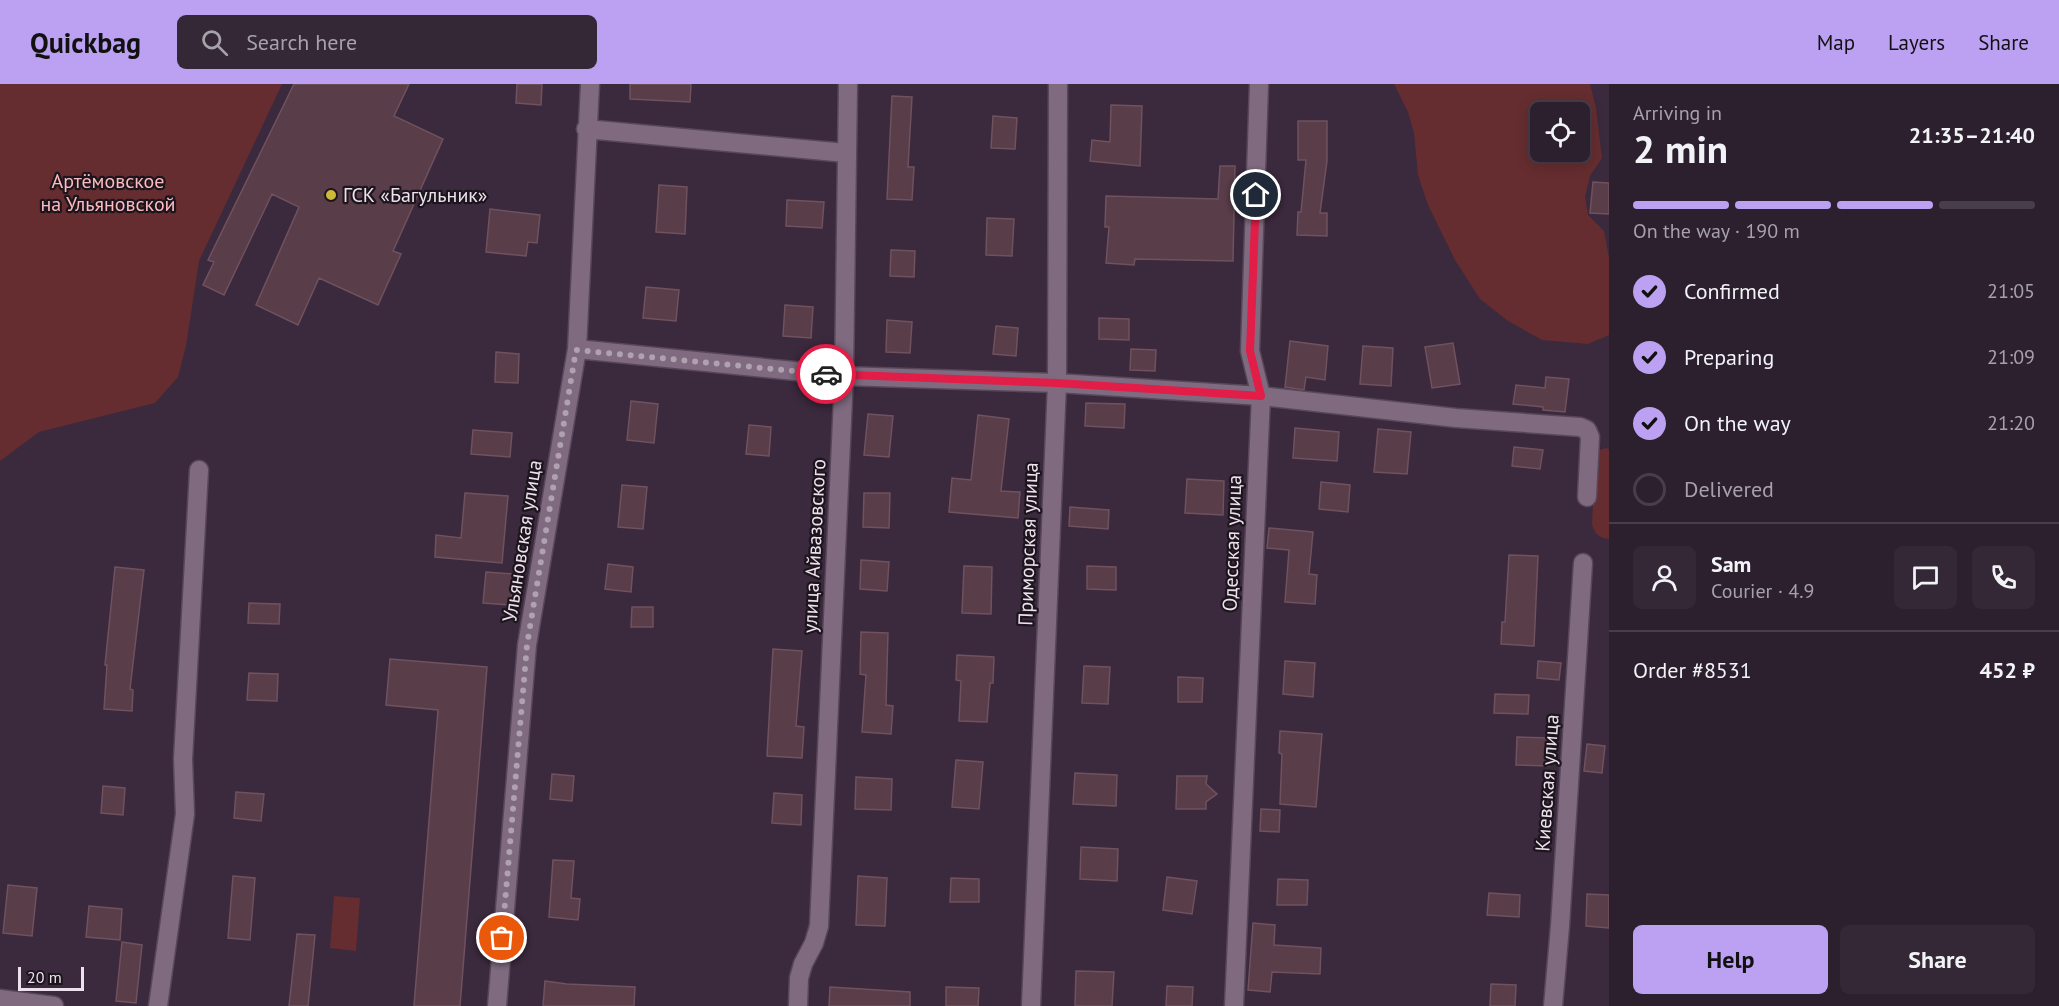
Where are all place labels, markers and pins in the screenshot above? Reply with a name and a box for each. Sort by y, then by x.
pin [1230,169,1281,220]
place label: ГСК «Багульник» [343,182,487,208]
marker: ГСК «Багульник» [324,188,338,202]
pin [476,912,527,963]

